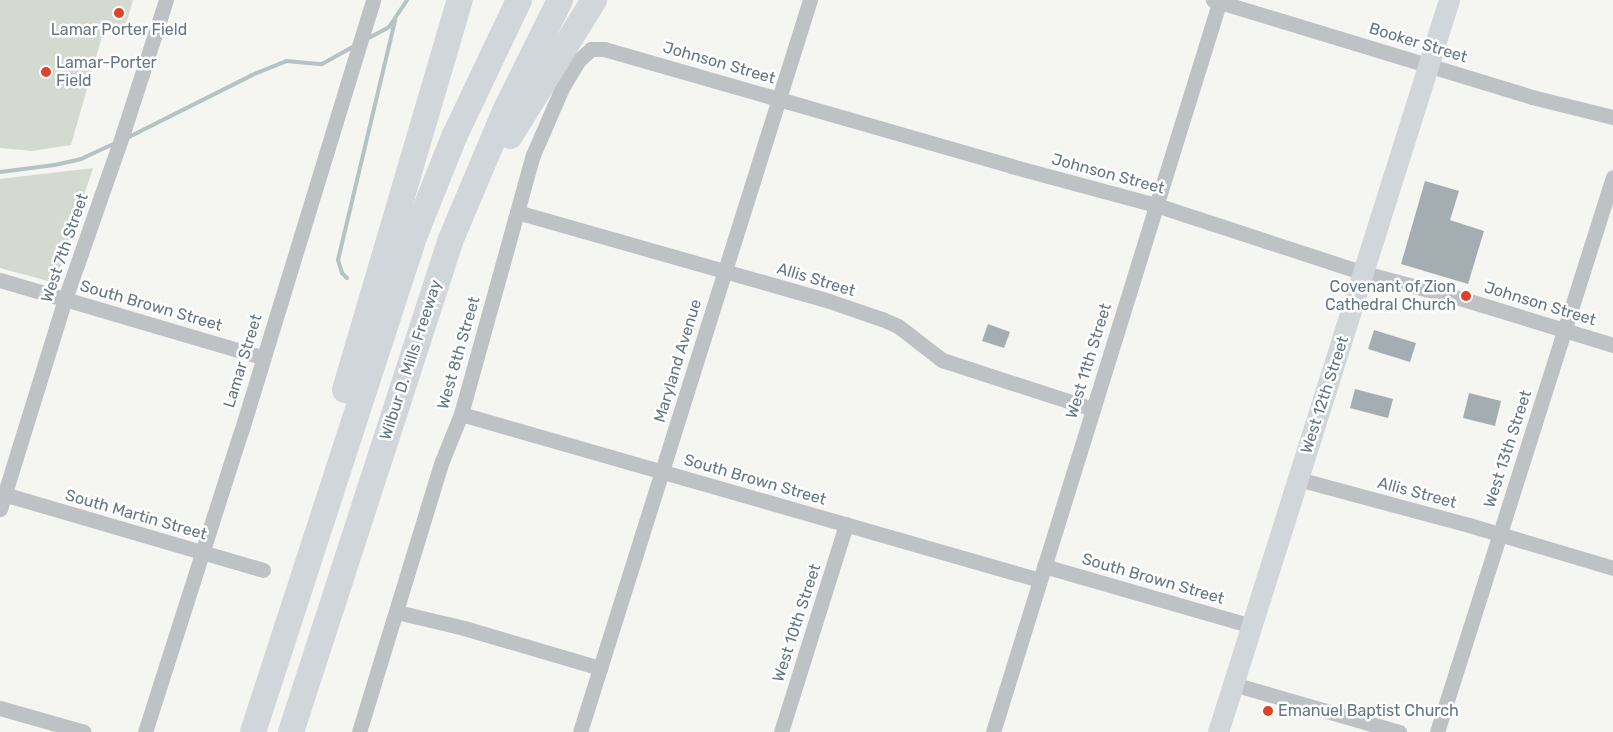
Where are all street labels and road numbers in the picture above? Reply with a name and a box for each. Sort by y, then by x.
street label: Booker Street [1366,19,1470,67]
street label: Johnson Street [661,38,777,88]
street label: Johnson Street [1049,150,1167,198]
street label: West 7th Street [37,191,93,305]
street label: Allis Street [775,259,857,301]
street label: South Brown Street [78,277,224,335]
street label: Wilbur D. Mills Freeway [376,277,446,443]
street label: Johnson Street [1482,278,1598,330]
street label: West 8th Street [434,295,484,411]
street label: Maryland Avenue [650,297,706,425]
street label: West 11th Street [1062,301,1116,421]
street label: Lamar Street [220,312,266,410]
street label: West 12th Street [1297,334,1353,456]
street label: West 13th Street [1480,388,1536,510]
street label: South Brown Street [682,451,828,509]
street label: Allis Street [1376,473,1458,513]
street label: South Martin Street [63,486,209,544]
street label: South Brown Street [1080,550,1226,608]
street label: West 10th Street [769,562,825,684]

